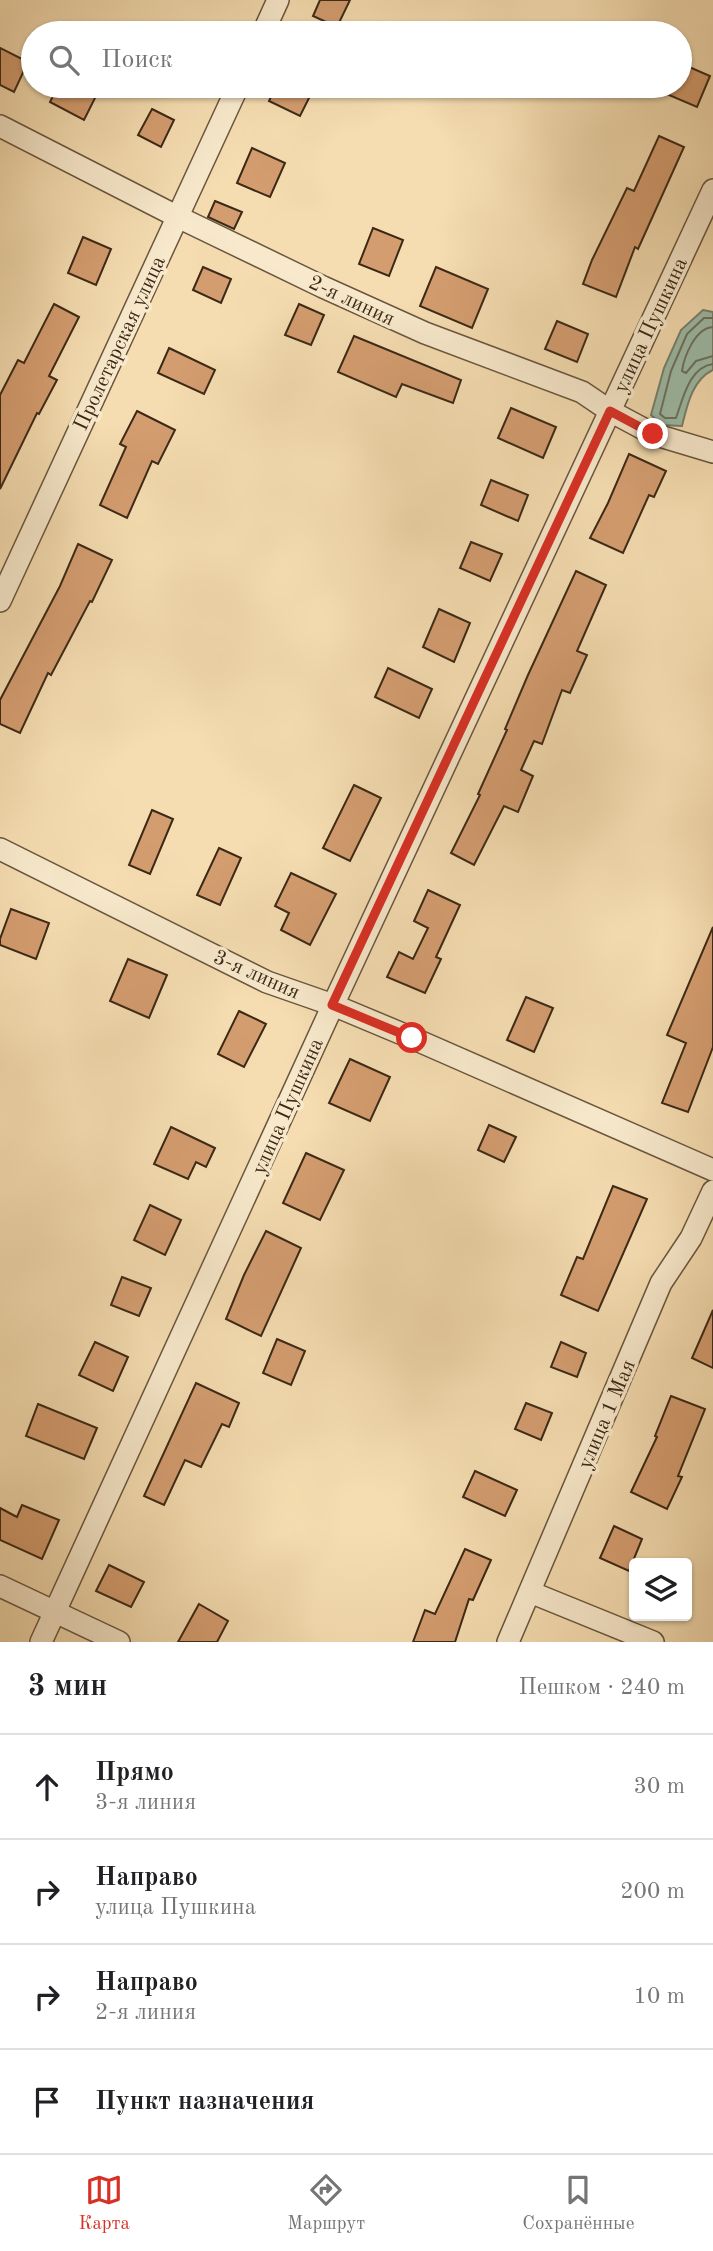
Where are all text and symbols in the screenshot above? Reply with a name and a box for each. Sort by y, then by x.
search box [21,21,692,98]
icon: search [45,41,83,79]
text: Поиск [101,47,173,73]
street label: Пролетарская улица [71,253,170,434]
street label: улица Пушкина [611,255,692,397]
street label: 2-я линия [305,272,398,330]
route end [637,418,668,449]
street label: 3-я линия [210,947,303,1004]
route start [396,1022,427,1053]
street label: улица Пушкина [249,1035,328,1178]
street label: улица 1 Мая [575,1357,640,1472]
map controls [629,1558,692,1621]
button: layers [629,1558,692,1621]
text: 3 мин [28,1672,107,1702]
text: Пешком · 240 m [519,1676,685,1699]
text: Прямо [95,1760,174,1786]
icon: ahead [28,1768,66,1806]
text: 30 m [634,1775,685,1798]
text: 3-я линия [95,1791,196,1814]
text: Направо [95,1865,198,1891]
icon: right [28,1873,66,1911]
text: 200 m [620,1880,685,1903]
text: улица Пушкина [95,1896,256,1919]
text: Направо [95,1970,198,1996]
icon: right [28,1978,66,2016]
text: 10 m [634,1985,685,2008]
text: 2-я линия [95,2001,196,2024]
icon: arrive [28,2083,66,2121]
text: Пункт назначения [95,2089,314,2115]
tab: Карта [79,2171,130,2236]
tab: Маршрут [287,2171,365,2236]
tab: Сохранённые [522,2171,634,2236]

